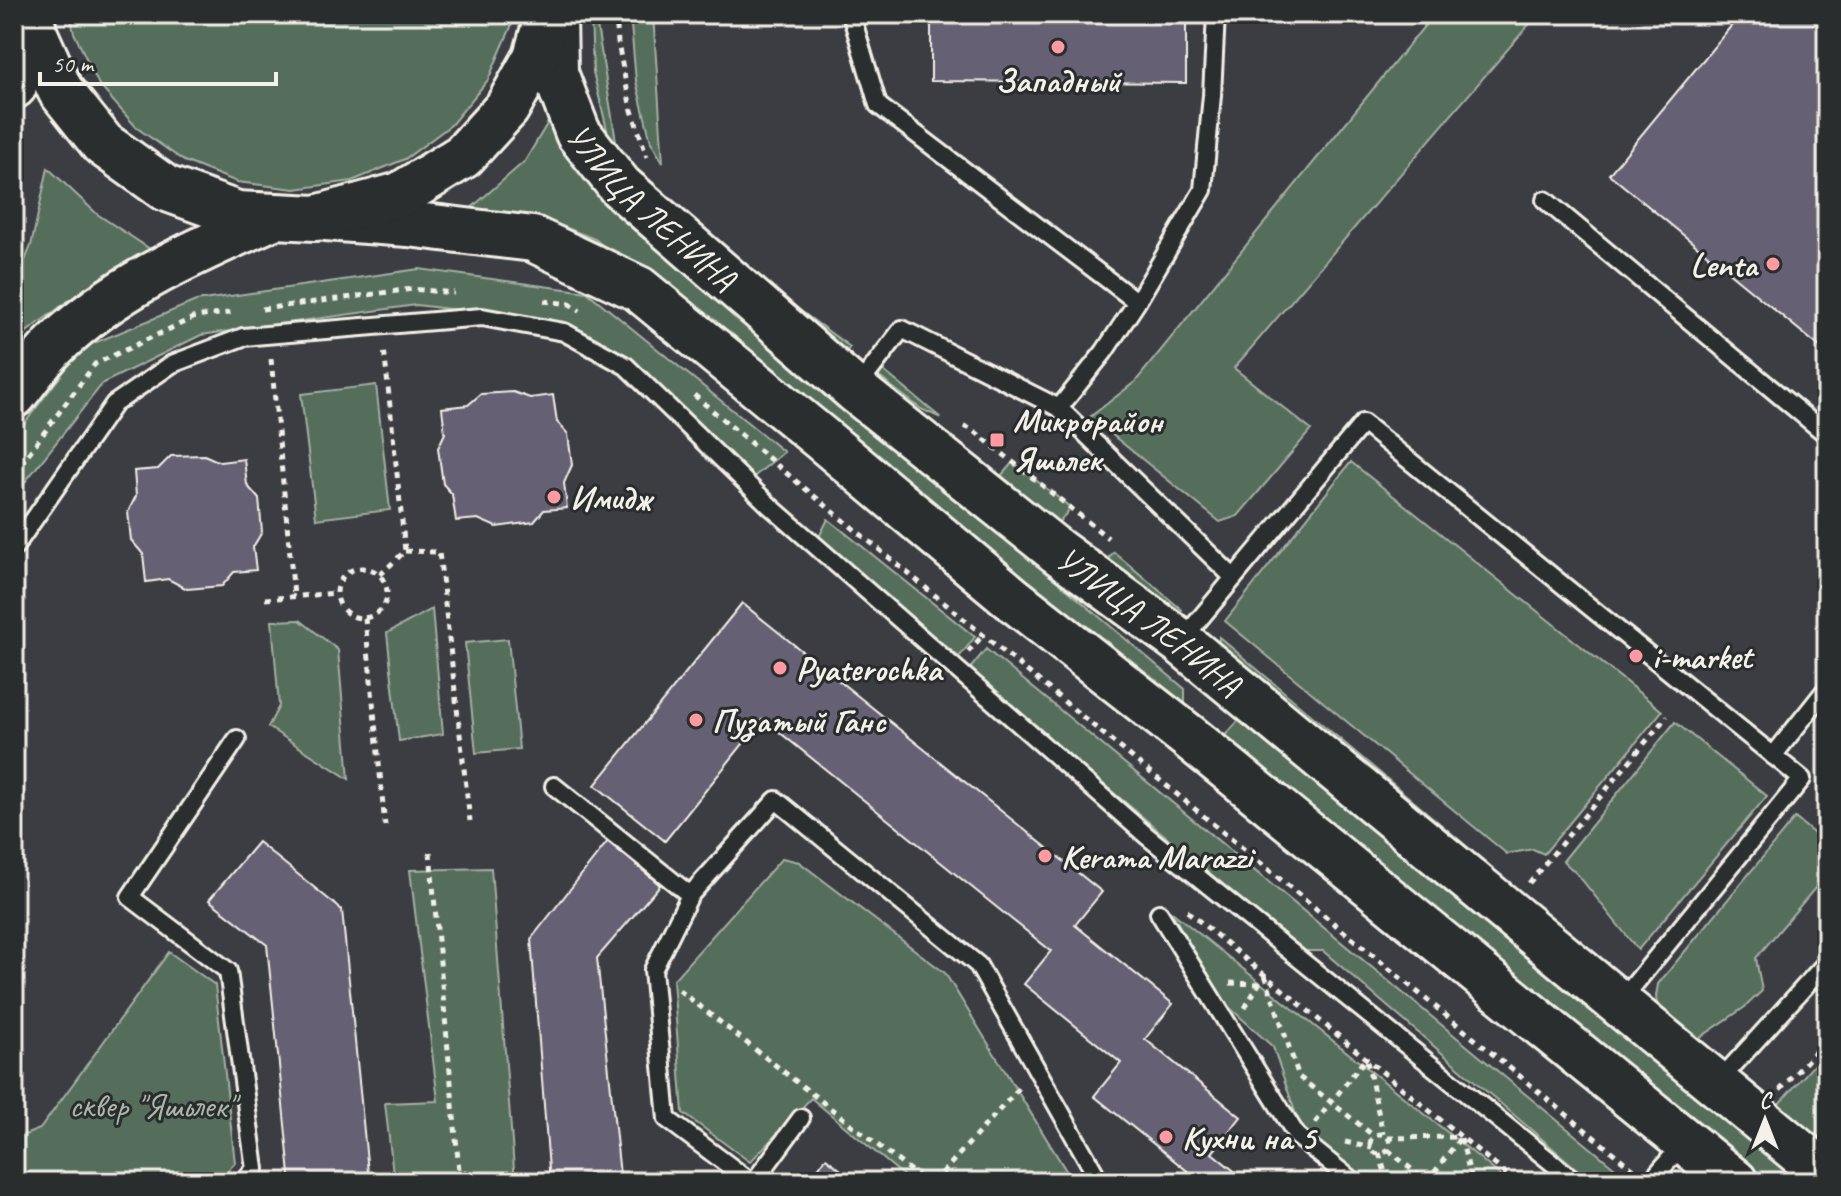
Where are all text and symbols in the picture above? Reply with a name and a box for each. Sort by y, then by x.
scale bar [40,36,276,86]
marker: Западный [1049,38,1067,56]
text: 50 m [52,49,95,79]
place label: Западный [996,59,1123,102]
street label: УЛИЦА ЛЕНИНА [557,115,747,300]
place label: Lenta [1690,243,1760,286]
marker: Lenta [1764,255,1782,273]
place label: Микрорайон Яшьлек [1013,399,1164,481]
marker: Микрорайон Яшьлек [988,431,1006,449]
place label: Имидж [570,476,655,519]
marker: Имидж [545,488,563,506]
street label: УЛИЦА ЛЕНИНА [1048,536,1252,705]
place label: i-market [1652,635,1756,678]
place label: Pyaterochka [796,647,944,690]
marker: i-market [1627,647,1645,665]
marker: Pyaterochka [771,659,789,677]
place label: Пузатый Ганс [712,699,887,743]
marker: Пузатый Ганс [687,711,705,729]
place label: Kerama Marazzi [1061,835,1256,878]
marker: Kerama Marazzi [1036,847,1054,865]
north arrow [1725,1080,1805,1160]
park label: сквер "Яшьлек" [69,1084,242,1127]
text: С [1760,1087,1774,1115]
place label: Кухни на 5 [1182,1116,1318,1159]
marker: Кухни на 5 [1157,1128,1175,1146]

